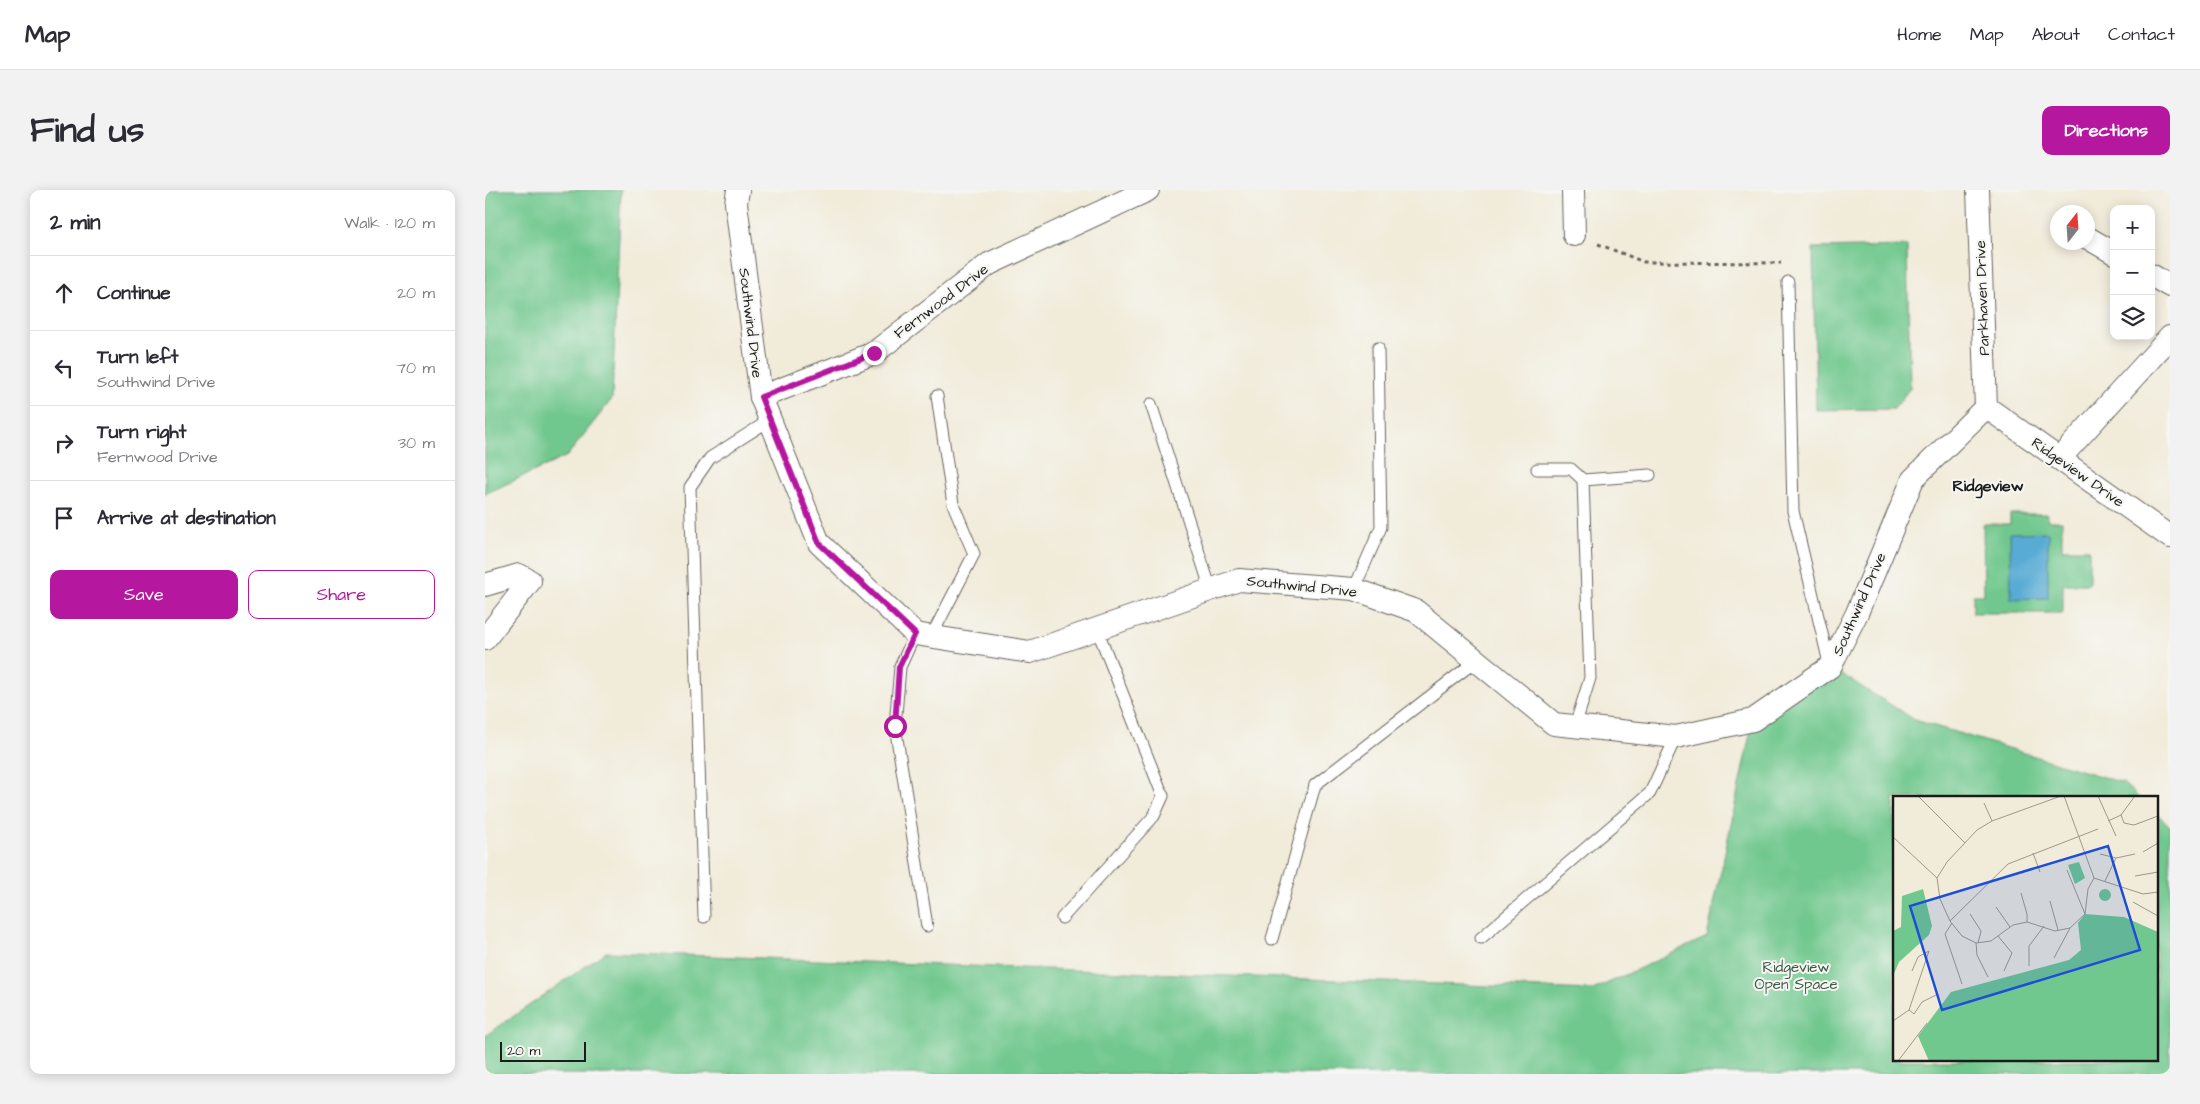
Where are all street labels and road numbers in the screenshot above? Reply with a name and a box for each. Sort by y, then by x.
street label: Parkhaven Drive [1970,240,1995,356]
street label: Fernwood Drive [890,259,993,344]
street label: Southwind Drive [733,267,768,379]
street label: Ridgeview Drive [2026,433,2128,513]
street label: Southwind Drive [1827,549,1892,659]
street label: Southwind Drive [1246,570,1358,603]

